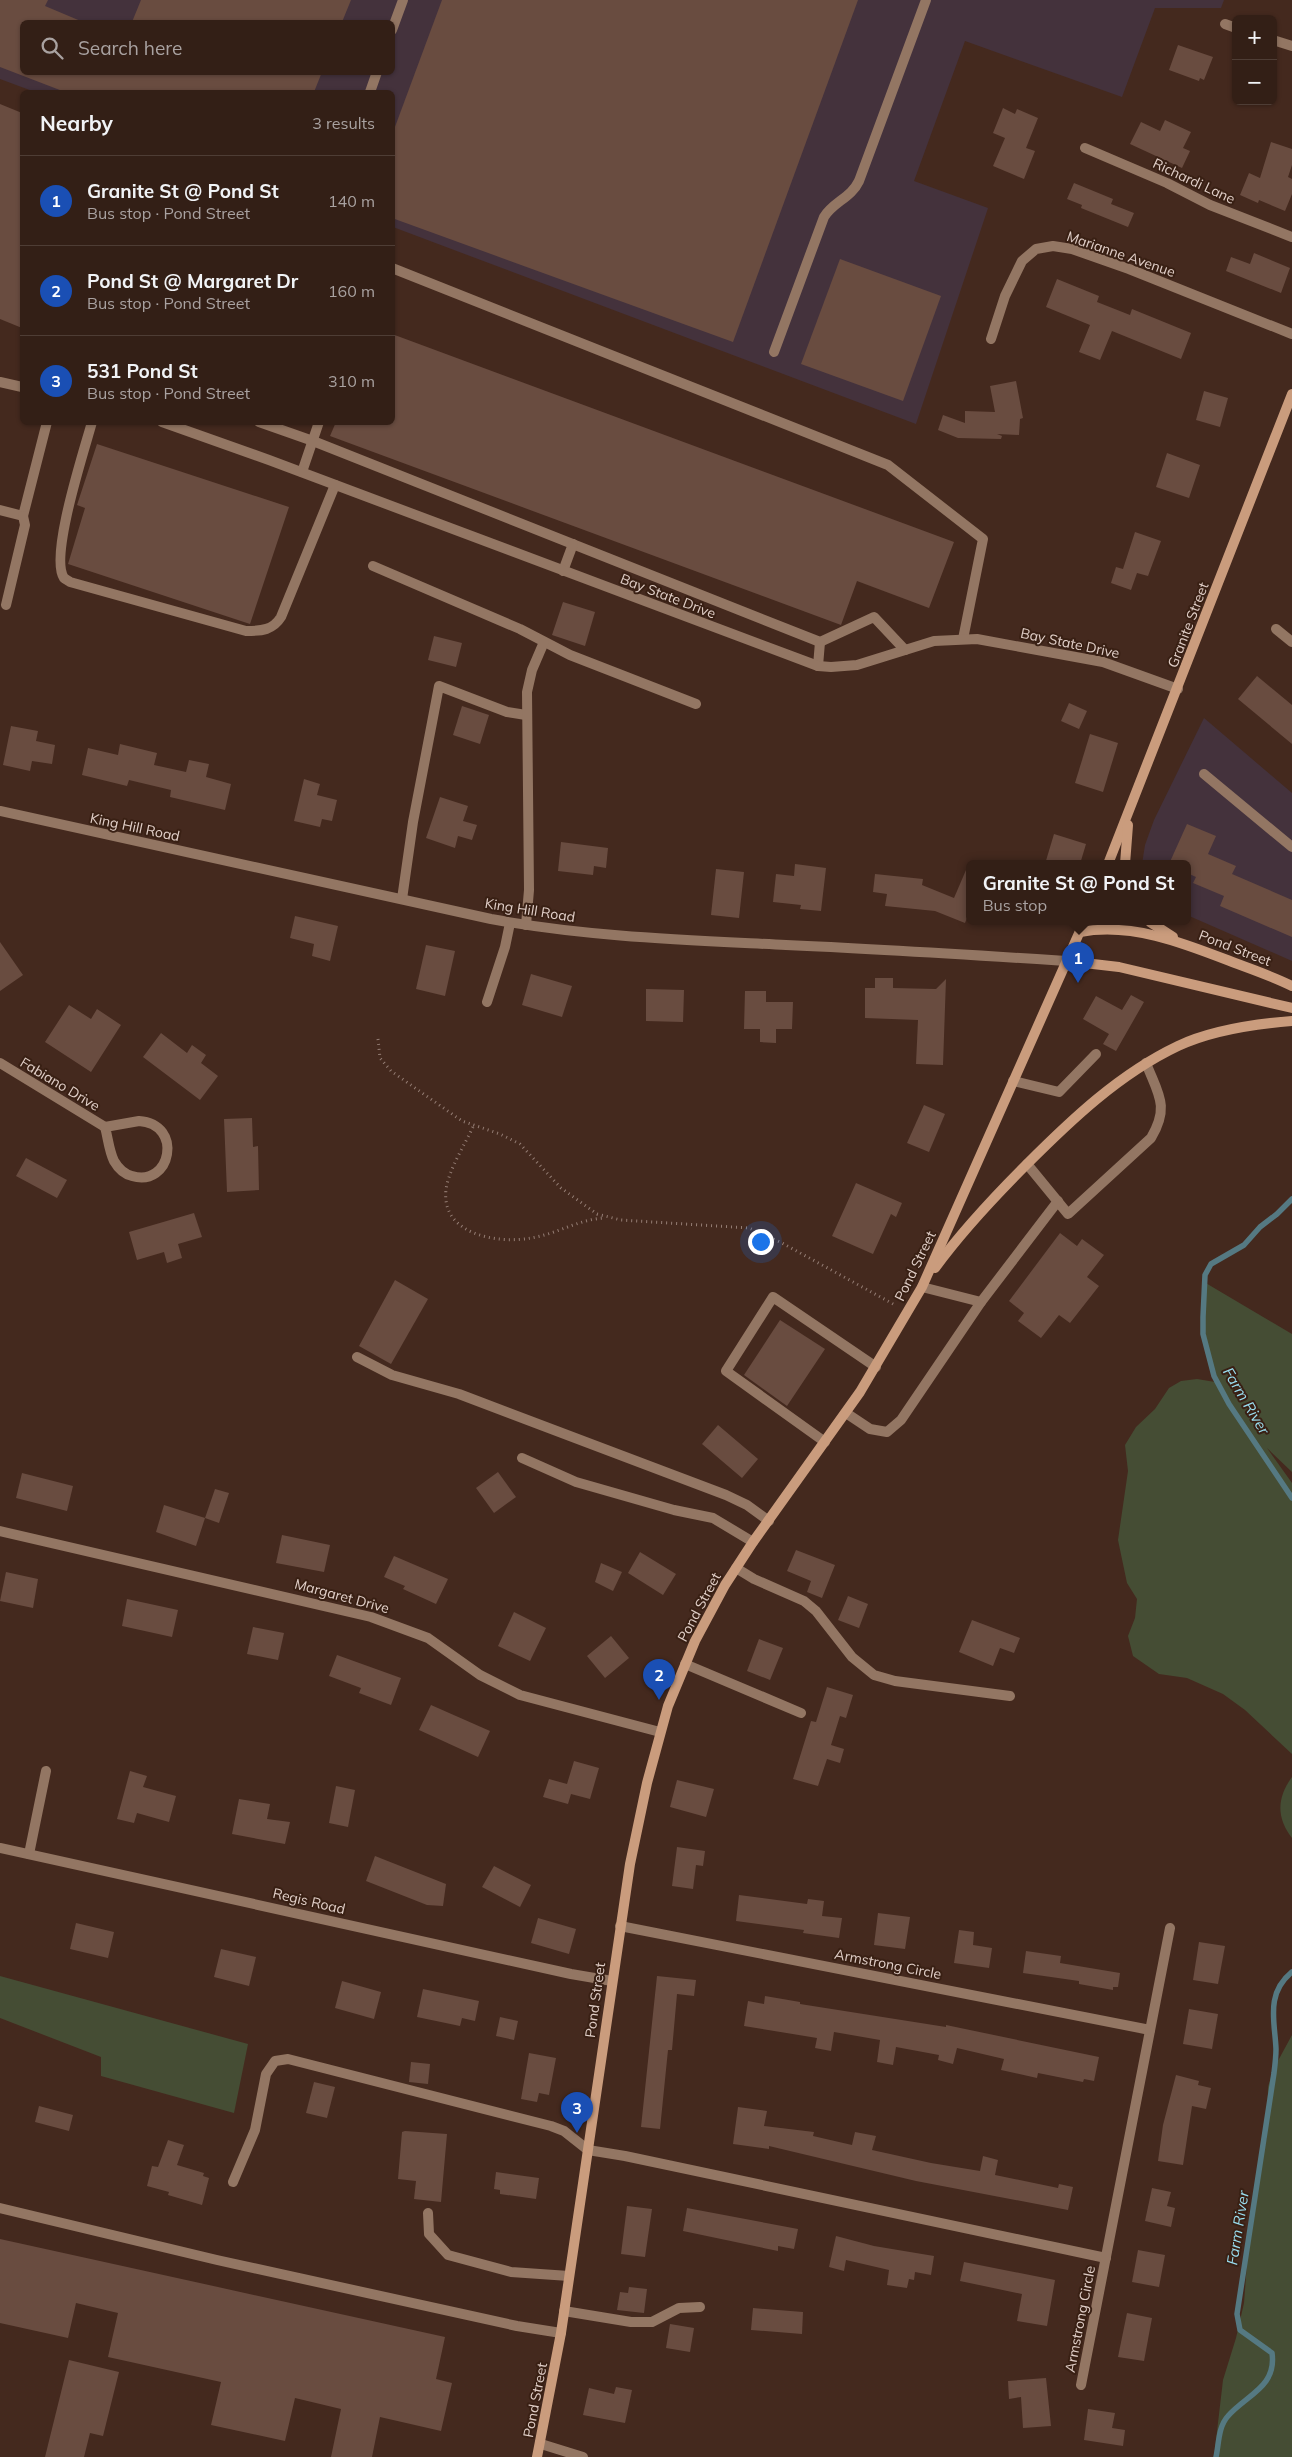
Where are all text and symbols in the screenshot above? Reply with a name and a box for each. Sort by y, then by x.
map controls [1232,15,1277,105]
button: + [1232,15,1277,60]
search box [20,20,395,75]
icon: search [38,34,66,62]
text: Search here [78,36,182,60]
button: − [1232,60,1277,105]
text: Nearby [40,110,113,136]
text: 3 results [312,113,375,133]
street label: Richardi Lane [1150,154,1238,208]
text: Granite St @ Pond St [87,179,279,203]
text: 1 [51,191,61,211]
text: 140 m [328,191,375,211]
text: Bus stop · Pond Street [87,203,250,223]
street label: Marianne Avenue [1064,227,1178,281]
text: Pond St @ Margaret Dr [87,269,298,293]
text: 2 [51,281,61,301]
text: 160 m [328,281,375,301]
text: Bus stop · Pond Street [87,293,250,313]
text: 531 Pond St [87,359,198,383]
text: 3 [51,371,61,391]
text: 310 m [328,371,375,391]
text: Bus stop · Pond Street [87,383,250,403]
street label: Bay State Drive [618,570,718,622]
street label: Granite Street [1163,580,1213,670]
street label: Bay State Drive [1019,624,1121,662]
street label: King Hill Road [89,809,181,845]
popup [966,860,1191,925]
text: Granite St @ Pond St [983,871,1174,895]
street label: King Hill Road [484,894,576,926]
text: Bus stop [983,895,1047,915]
street label: Pond Street [1196,926,1274,970]
pin: 1 [1062,942,1094,983]
street label: Fabiano Drive [17,1053,103,1115]
street label: Pond Street [890,1228,940,1304]
your location [748,1229,774,1255]
water label: Farm River [1219,1364,1274,1438]
street label: Pond Street [673,1569,725,1645]
street label: Margaret Drive [293,1575,391,1617]
pin: 2 [643,1659,675,1700]
street label: Regis Road [271,1884,347,1918]
street label: Armstrong Circle [833,1945,943,1983]
street label: Pond Street [581,1961,609,2039]
pin: 3 [561,2092,593,2133]
water label: Farm River [1222,2189,1253,2266]
street label: Armstrong Circle [1061,2264,1099,2374]
street label: Pond Street [519,2361,551,2439]

